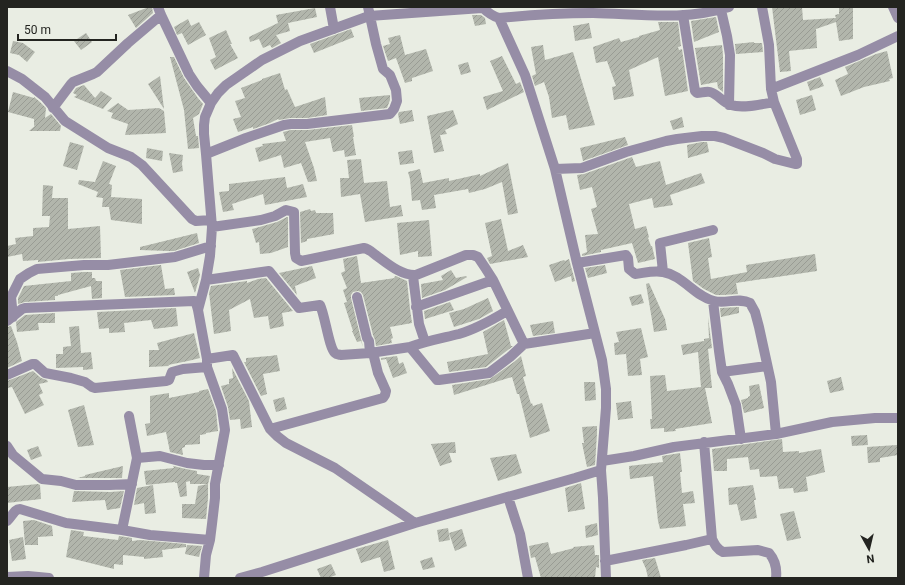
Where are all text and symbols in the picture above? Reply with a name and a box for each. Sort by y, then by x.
scale bar [18,16,116,42]
text: 50 m [24,23,51,37]
north arrow [849,529,889,569]
text: N [865,551,875,565]

